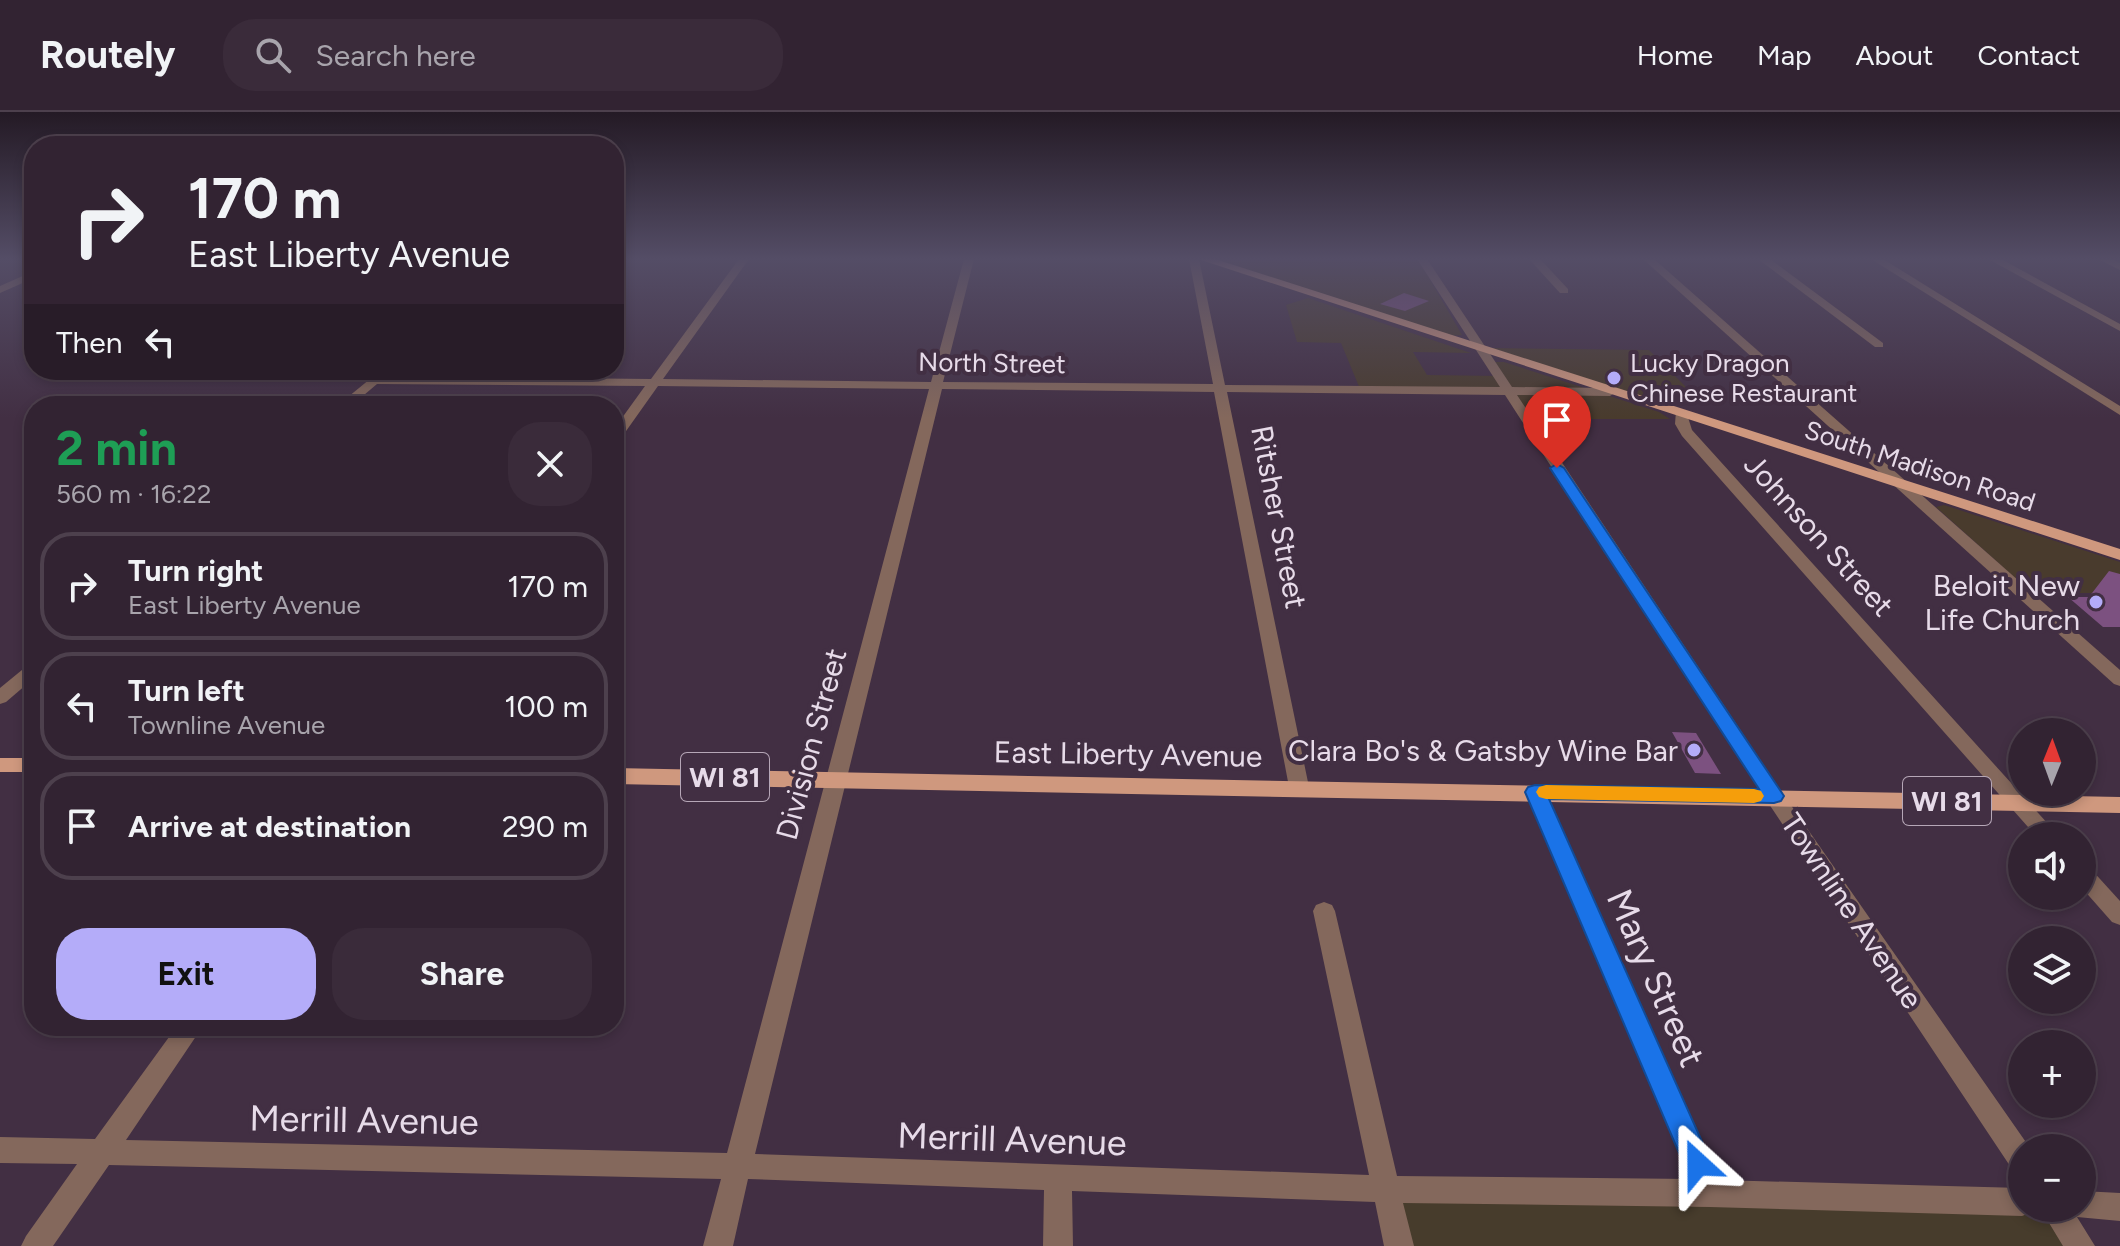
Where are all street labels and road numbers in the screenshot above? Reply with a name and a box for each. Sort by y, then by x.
street label: North Street [918,346,1066,380]
street label: South Madison Road [1801,414,2039,518]
street label: Ritsher Street [1243,422,1315,612]
street label: Johnson Street [1736,446,1902,624]
street label: Division Street [768,644,854,844]
street label: East Liberty Avenue [993,733,1263,775]
road number: WI 81 [681,753,769,801]
road number: WI 81 [1903,777,1991,825]
street label: Townline Avenue [1773,806,1931,1016]
street label: Mary Street [1598,883,1714,1073]
street label: Merrill Avenue [249,1097,479,1143]
street label: Merrill Avenue [897,1114,1127,1164]

